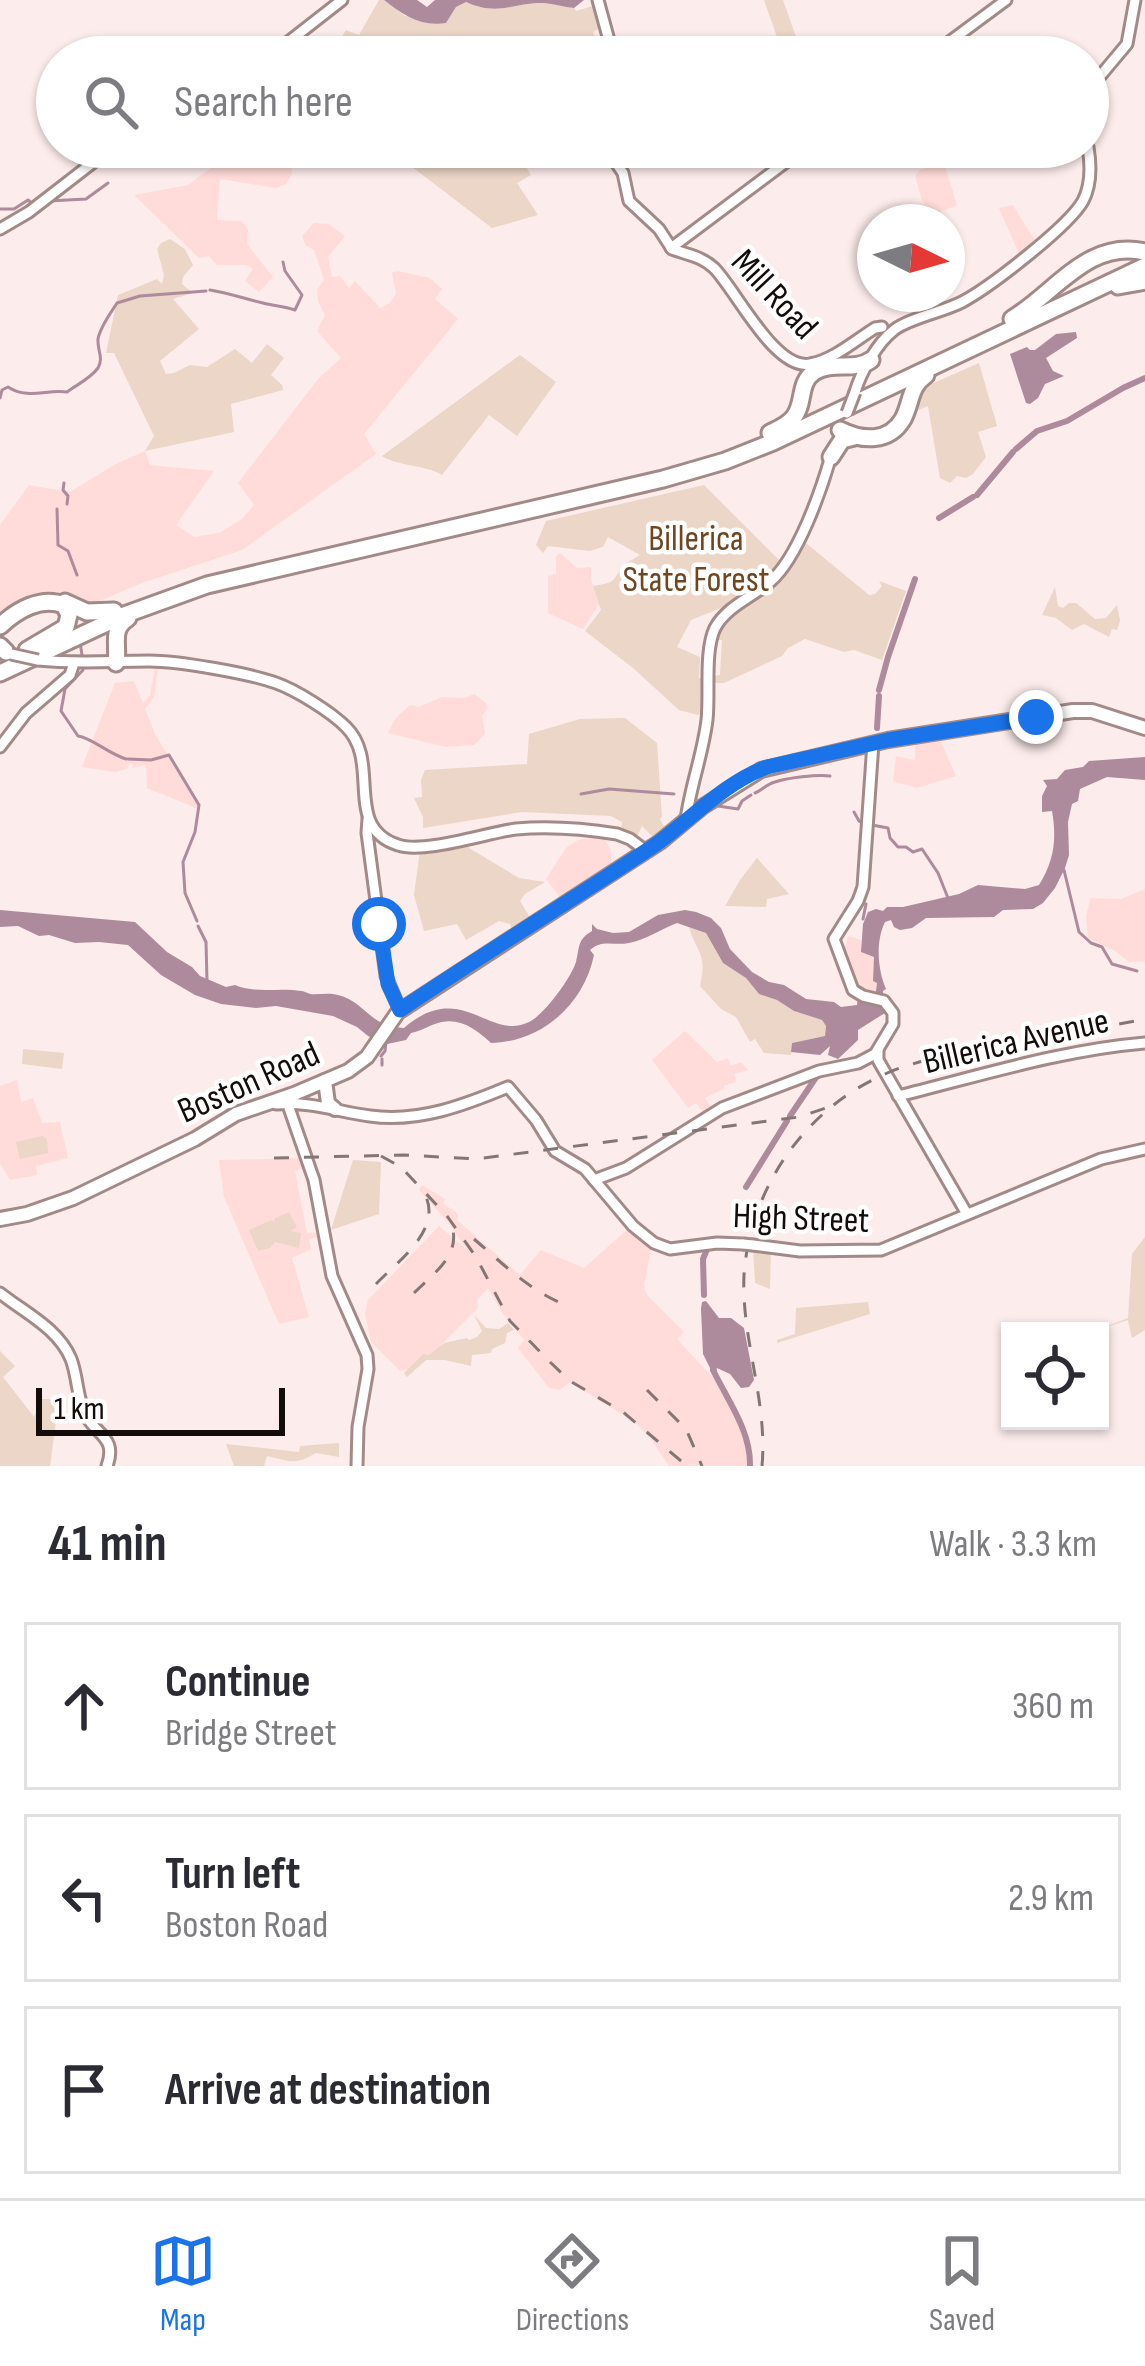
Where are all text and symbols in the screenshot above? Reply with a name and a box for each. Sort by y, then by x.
search box [36,36,1109,168]
icon: search [78,69,144,135]
text: Search here [174,75,353,130]
north arrow [857,204,965,312]
street label: Mill Road [722,241,826,349]
park label: Billerica State Forest [622,518,770,602]
route end [1009,690,1063,744]
route start [352,897,406,951]
street label: Billerica Avenue [919,1000,1113,1084]
street label: Boston Road [171,1033,327,1133]
street label: High Street [732,1195,870,1243]
map controls [1001,1322,1109,1430]
button: locate [1001,1322,1109,1430]
scale bar [36,1382,285,1435]
text: 1 km [54,1389,105,1429]
text: 41 min [48,1514,167,1575]
text: Walk · 3.3 km [929,1521,1097,1568]
text: Continue [165,1655,311,1710]
icon: ahead [51,1673,117,1739]
text: 360 m [1012,1683,1094,1730]
text: Bridge Street [165,1710,337,1757]
text: Turn left [165,1847,300,1902]
icon: left [51,1865,117,1931]
text: 2.9 km [1008,1875,1094,1922]
text: Boston Road [165,1902,328,1949]
icon: arrive [51,2057,117,2123]
text: Arrive at destination [165,2063,491,2118]
tab: Map [150,2228,216,2340]
tab: Directions [516,2228,629,2340]
tab: Saved [929,2228,995,2340]

